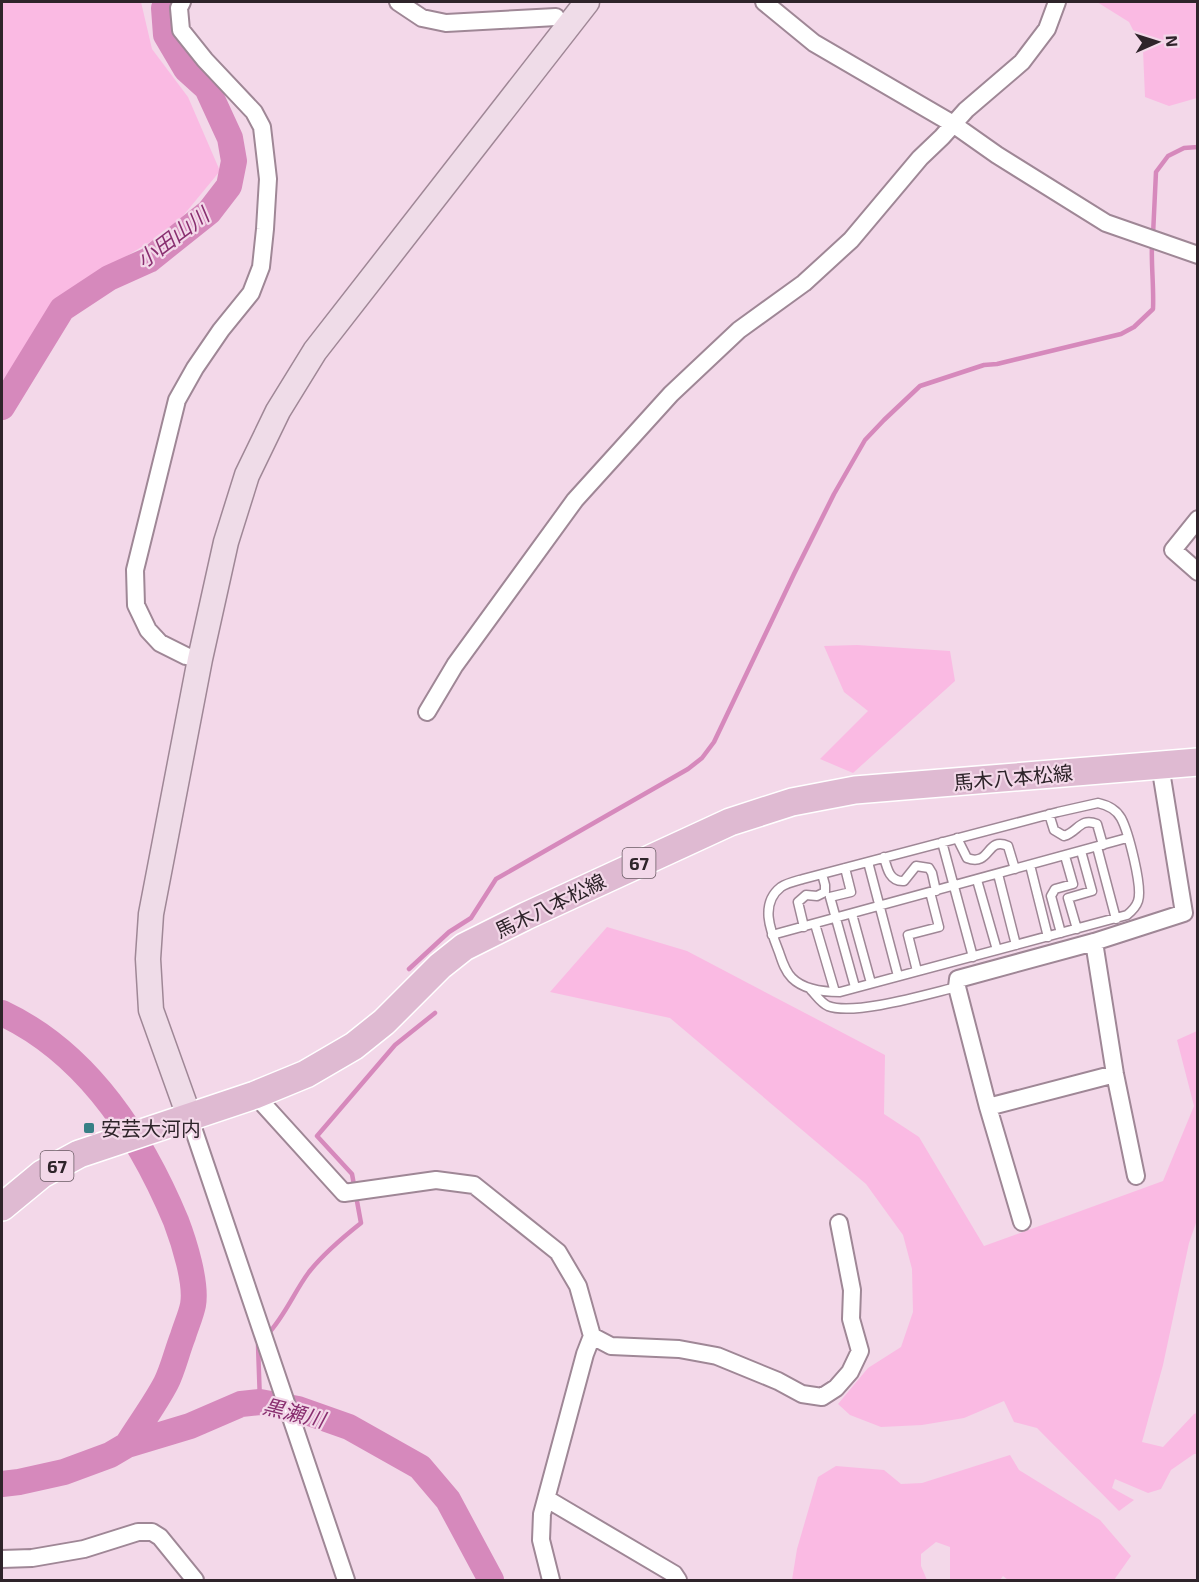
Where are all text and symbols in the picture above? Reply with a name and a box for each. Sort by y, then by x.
north arrow [1127,12,1187,72]
text: N [1163,35,1182,47]
water label: 小田山川 [131,201,215,272]
street label: 馬木八本松線 [952,760,1074,794]
road number: 67 [622,848,656,878]
street label: 馬木八本松線 [491,868,609,942]
place label: 安芸大河内 [101,1116,201,1140]
marker: 安芸大河内 [82,1121,96,1135]
road number: 67 [40,1151,74,1181]
water label: 黒瀬川 [260,1392,330,1432]

